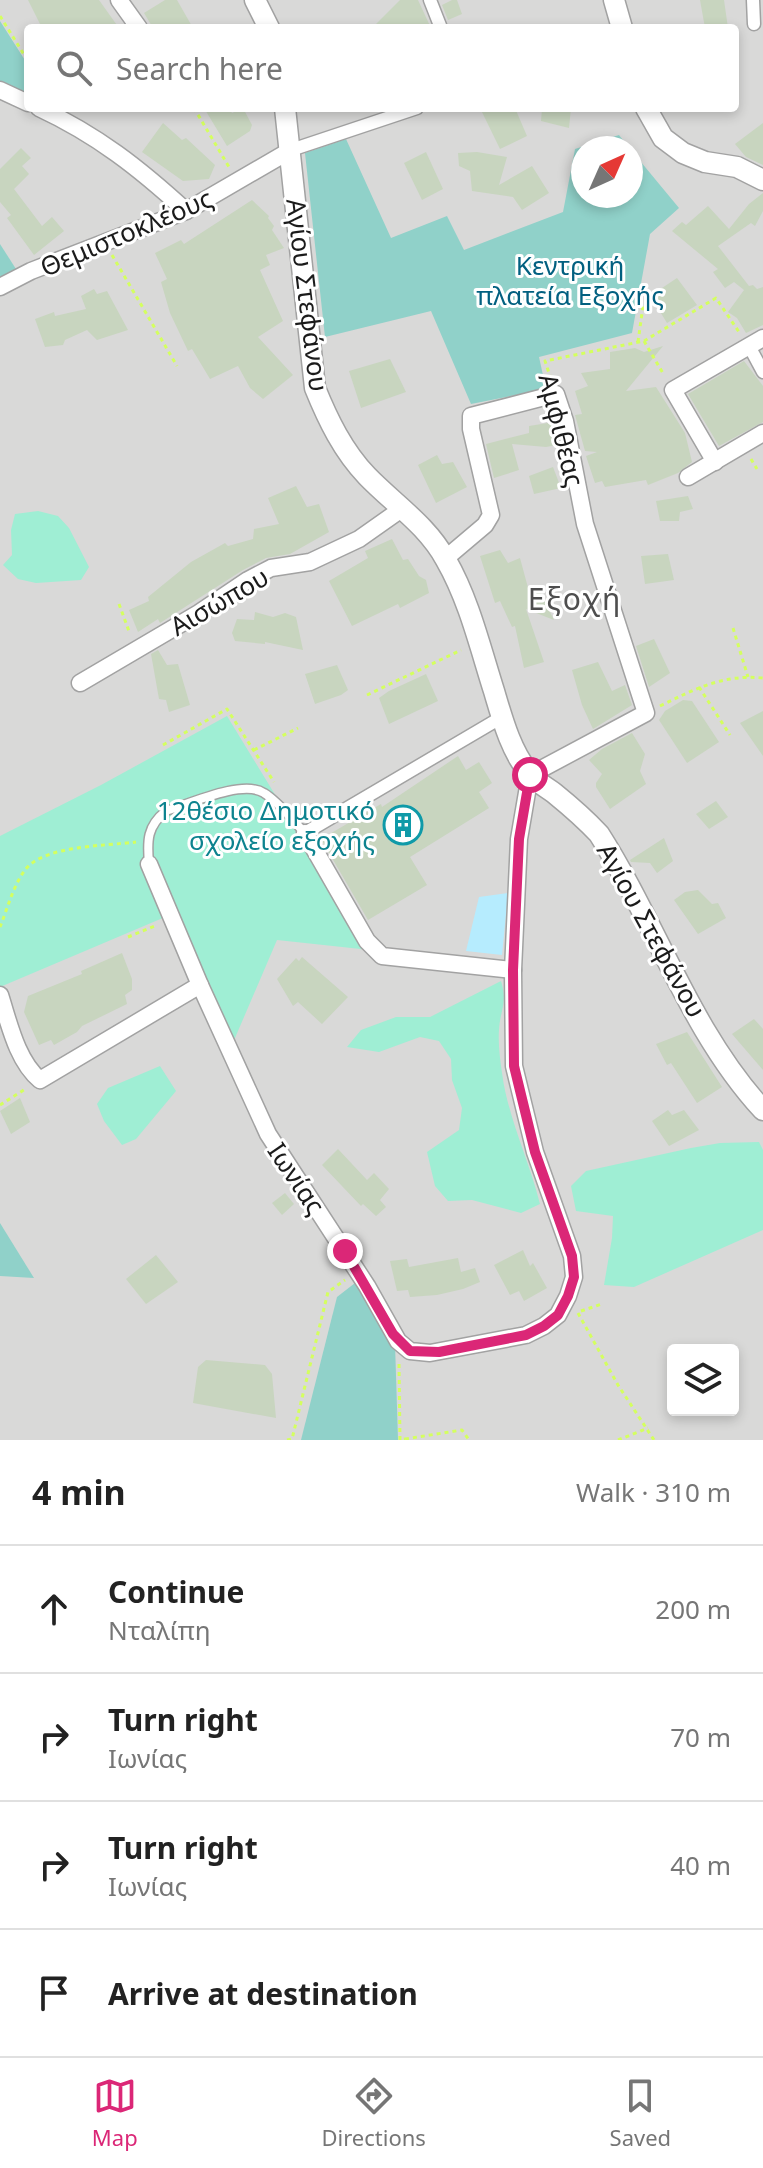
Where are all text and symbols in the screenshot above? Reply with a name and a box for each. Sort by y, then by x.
search box [24,24,739,112]
icon: search [52,46,96,90]
text: Search here [116,48,283,89]
north arrow [571,136,643,208]
street label: Θεμιστοκλέους [34,179,218,285]
street label: Αγίου Στεφάνου [278,196,338,394]
park label: Κεντρική πλατεία Εξοχής [476,247,664,313]
street label: Αμφιθέας [531,370,593,490]
street label: Αισώπου [163,558,275,644]
district label: Εξοχή [528,578,622,619]
route start [512,757,548,793]
place label: 12θέσιο Δημοτικό σχολείο εξοχής [157,792,375,858]
building icon: 12θέσιο Δημοτικό σχολείο εξοχής [382,804,424,846]
street label: Αγίου Στεφάνου [589,836,715,1024]
street label: Ιωνίας [260,1135,334,1221]
route end [327,1233,363,1269]
map controls [667,1344,739,1416]
button: layers [667,1344,739,1416]
text: 4 min [32,1469,126,1515]
text: Walk · 310 m [576,1474,731,1510]
text: Continue [108,1571,244,1612]
icon: ahead [32,1587,76,1631]
text: 200 m [655,1591,731,1627]
text: Νταλίπη [108,1612,211,1648]
text: Turn right [108,1699,258,1740]
icon: right [32,1715,76,1759]
text: 70 m [670,1719,731,1755]
text: Ιωνίας [108,1740,187,1776]
text: Turn right [108,1827,258,1868]
icon: right [32,1843,76,1887]
text: 40 m [670,1847,731,1883]
text: Ιωνίας [108,1868,187,1904]
icon: arrive [32,1971,76,2015]
text: Arrive at destination [108,1973,418,2014]
tab: Map [92,2074,138,2152]
tab: Directions [321,2074,426,2152]
tab: Saved [610,2074,671,2152]

